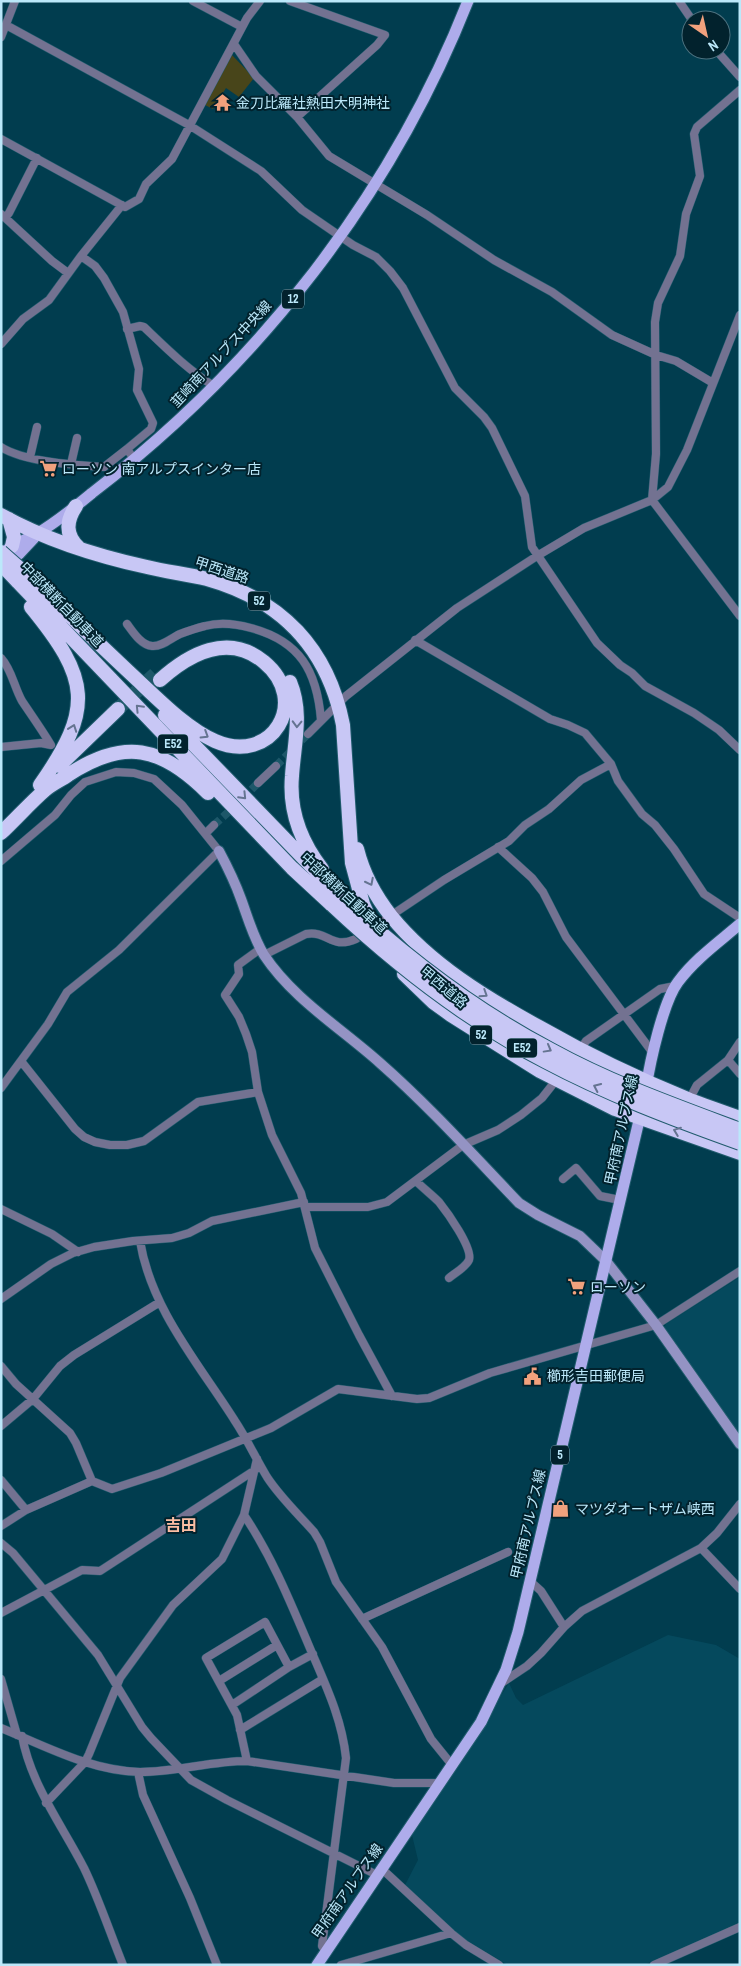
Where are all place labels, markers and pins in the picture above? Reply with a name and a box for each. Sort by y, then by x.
temple icon: 金刀比羅社熱田大明神社 [212,93,232,113]
place label: 金刀比羅社熱田大明神社 [236,94,390,112]
supermarket icon: ローソン 南アルプスインター店 [38,459,58,479]
place label: ローソン 南アルプスインター店 [62,460,261,478]
supermarket icon: ローソン [566,1277,586,1297]
place label: ローソン [590,1278,646,1296]
public building icon: 櫛形吉田郵便局 [523,1366,543,1386]
place label: 櫛形吉田郵便局 [547,1367,645,1385]
shop icon: マツダオートザム峡西 [551,1499,571,1519]
place label: マツダオートザム峡西 [575,1500,715,1518]

